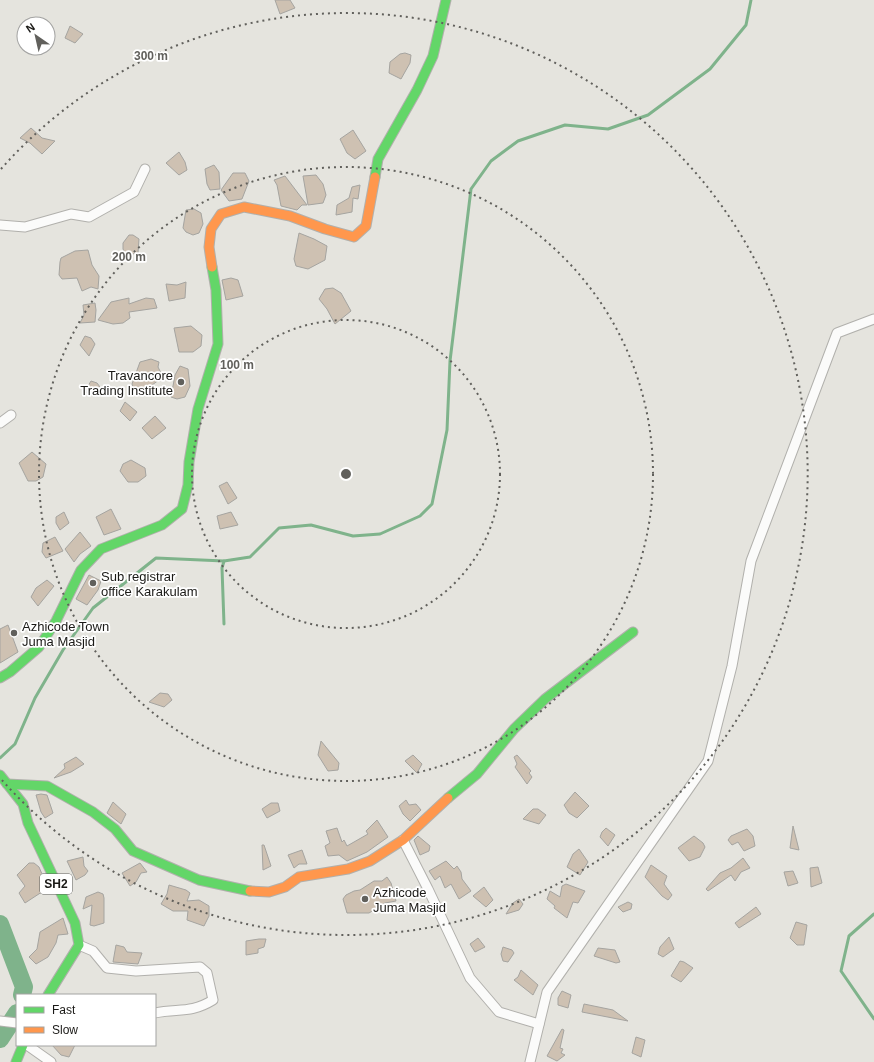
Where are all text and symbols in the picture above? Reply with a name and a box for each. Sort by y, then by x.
north arrow [16,16,56,56]
text: N [24,20,37,35]
text: 300 m [134,49,168,63]
text: 200 m [112,250,146,264]
text: 100 m [220,358,254,372]
place label: Travancore Trading Institute [80,368,173,398]
marker: Travancore Trading Institute [176,377,186,387]
centre of rings [339,467,353,481]
place label: Sub registrar office Karakulam [101,569,198,599]
marker: Sub registrar office Karakulam [88,578,98,588]
place label: Azhicode Town Juma Masjid [22,619,109,649]
marker: Azhicode Town Juma Masjid [9,628,19,638]
road number: SH2 [40,874,72,894]
place label: Azhicode Juma Masjid [373,885,446,915]
marker: Azhicode Juma Masjid [360,894,370,904]
legend [16,994,156,1046]
text: Fast [52,1003,76,1017]
text: Slow [52,1023,78,1037]

